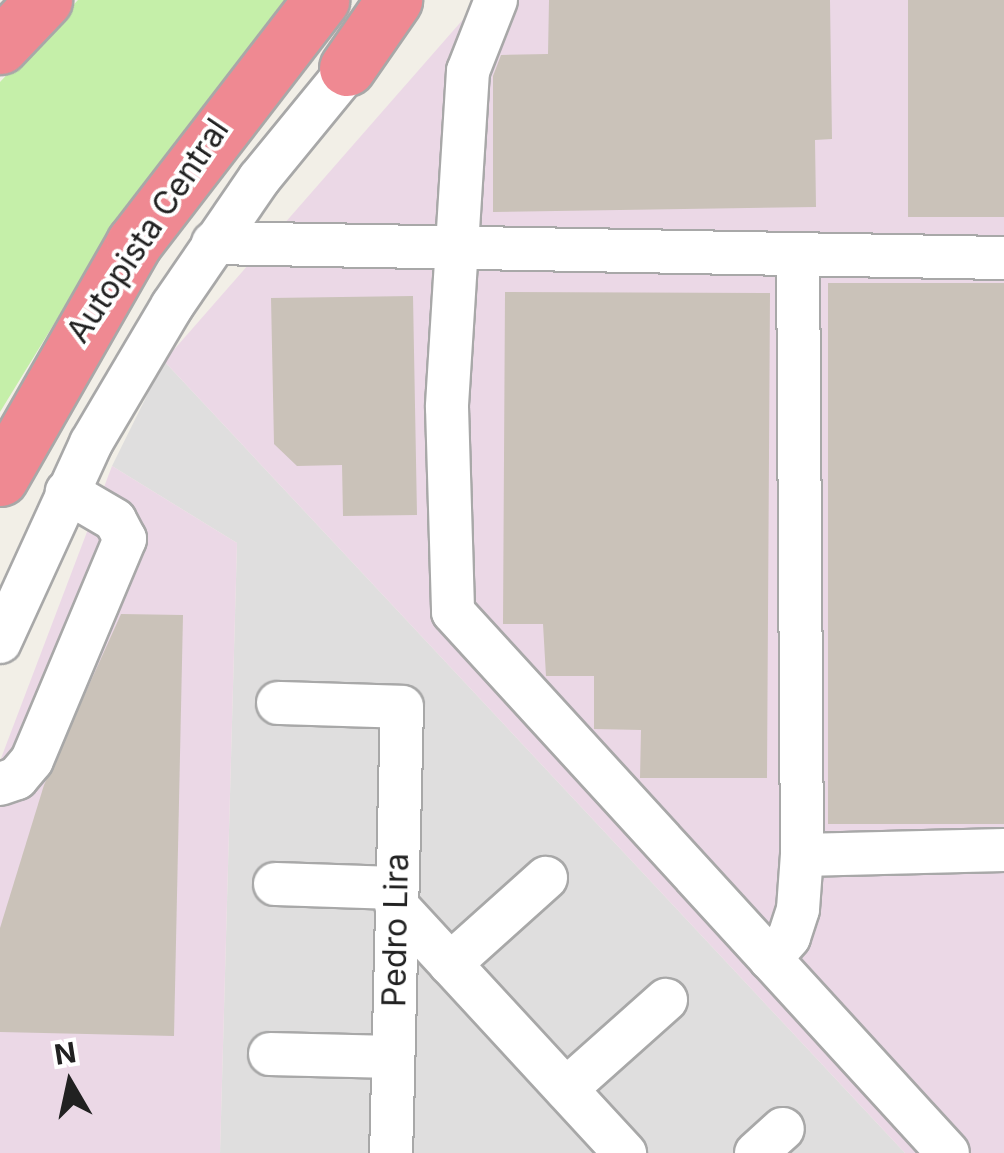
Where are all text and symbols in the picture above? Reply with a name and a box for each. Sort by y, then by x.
street label: Autopista Central [59,112,237,350]
street label: Pedro Lira [375,853,417,1007]
north arrow [20,1033,120,1133]
text: N [52,1035,79,1072]

